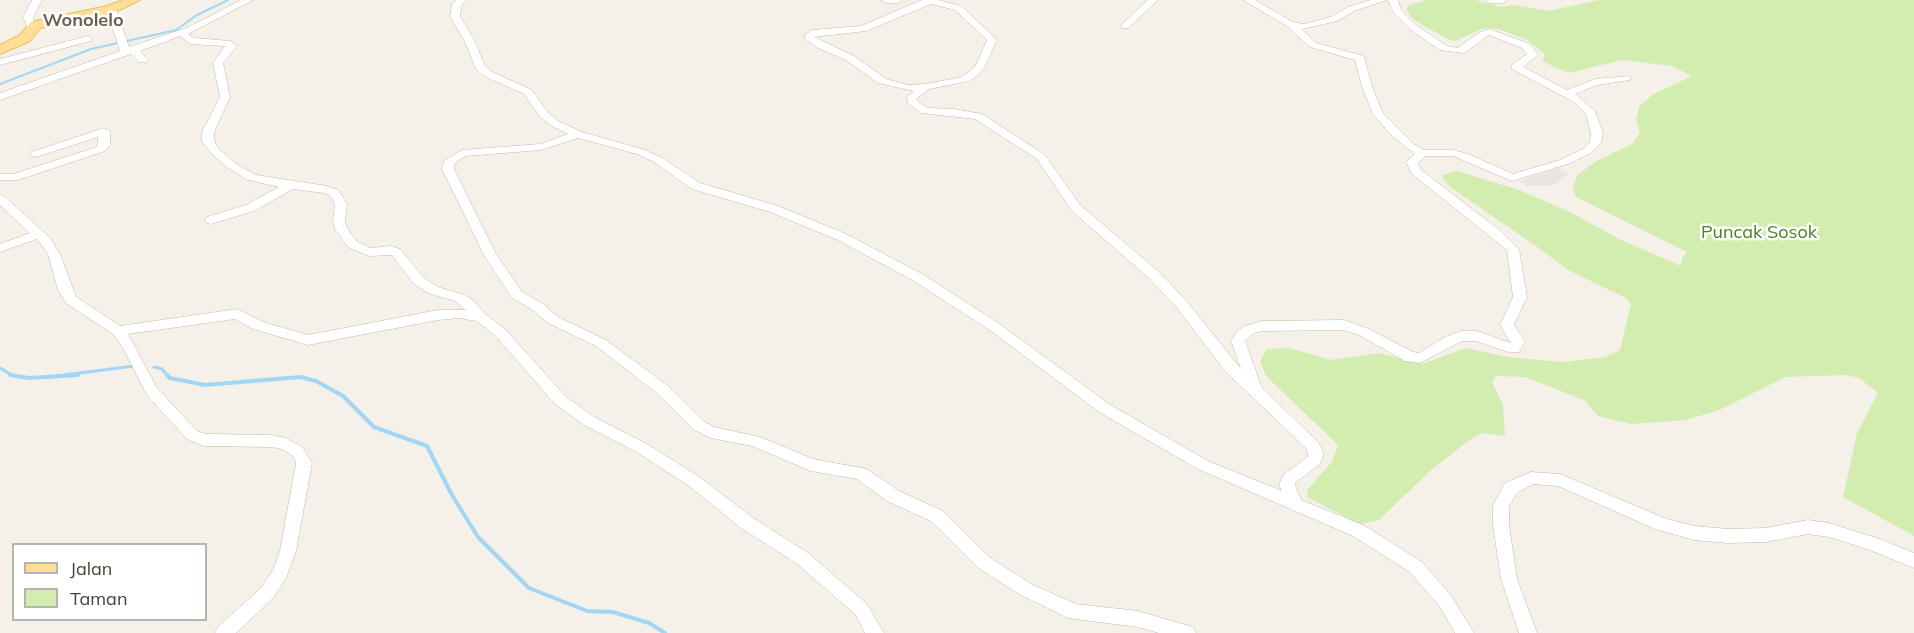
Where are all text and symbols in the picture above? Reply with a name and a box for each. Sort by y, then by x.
district label: Wonolelo [42,10,124,32]
park label: Puncak Sosok [1701,222,1817,244]
legend [12,543,207,621]
text: Jalan [70,557,112,580]
text: Taman [70,587,127,610]

